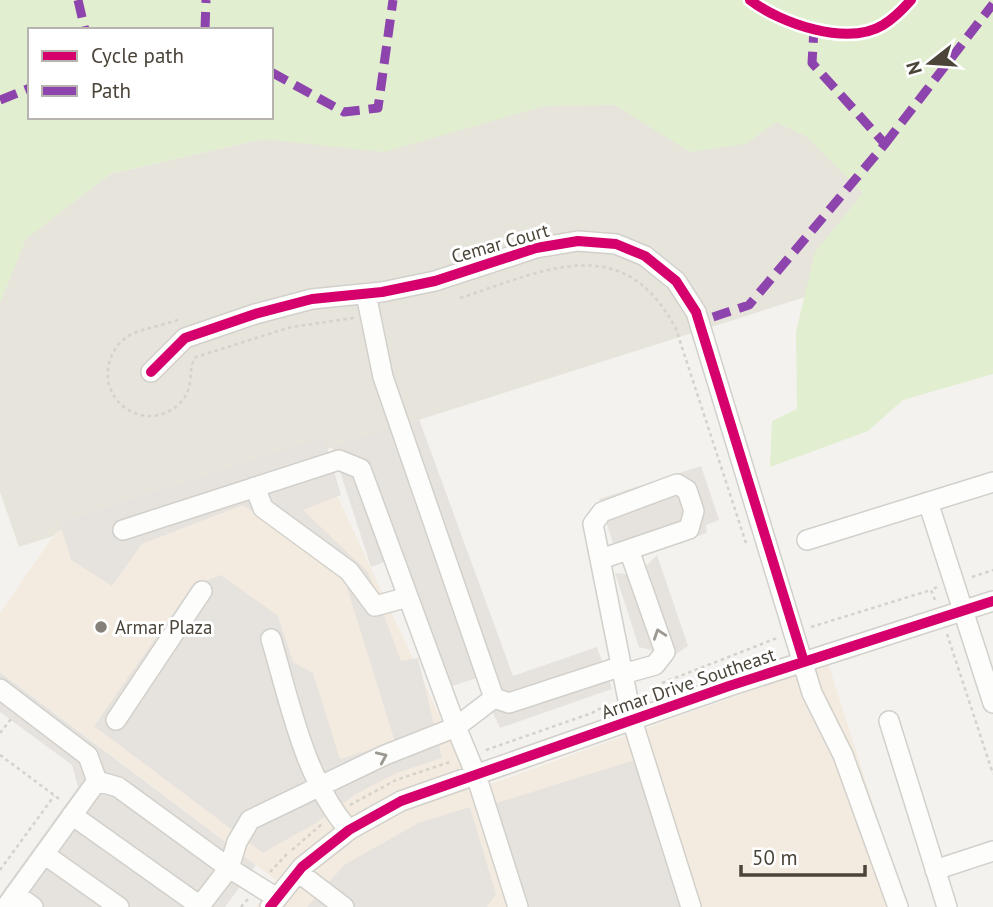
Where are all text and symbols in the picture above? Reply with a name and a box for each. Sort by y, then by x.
legend [28,28,273,119]
north arrow [895,28,965,98]
text: Cycle path [91,42,184,69]
text: N [900,58,927,77]
text: Path [91,77,131,104]
street label: Cemar Court [448,217,552,268]
place label: Armar Plaza [115,615,212,639]
marker: Armar Plaza [93,619,109,635]
one-way arrow [653,628,667,641]
street label: Armar Drive Southeast [598,642,779,724]
one-way arrow [375,751,387,765]
scale bar [741,834,865,878]
text: 50 m [752,844,798,871]

